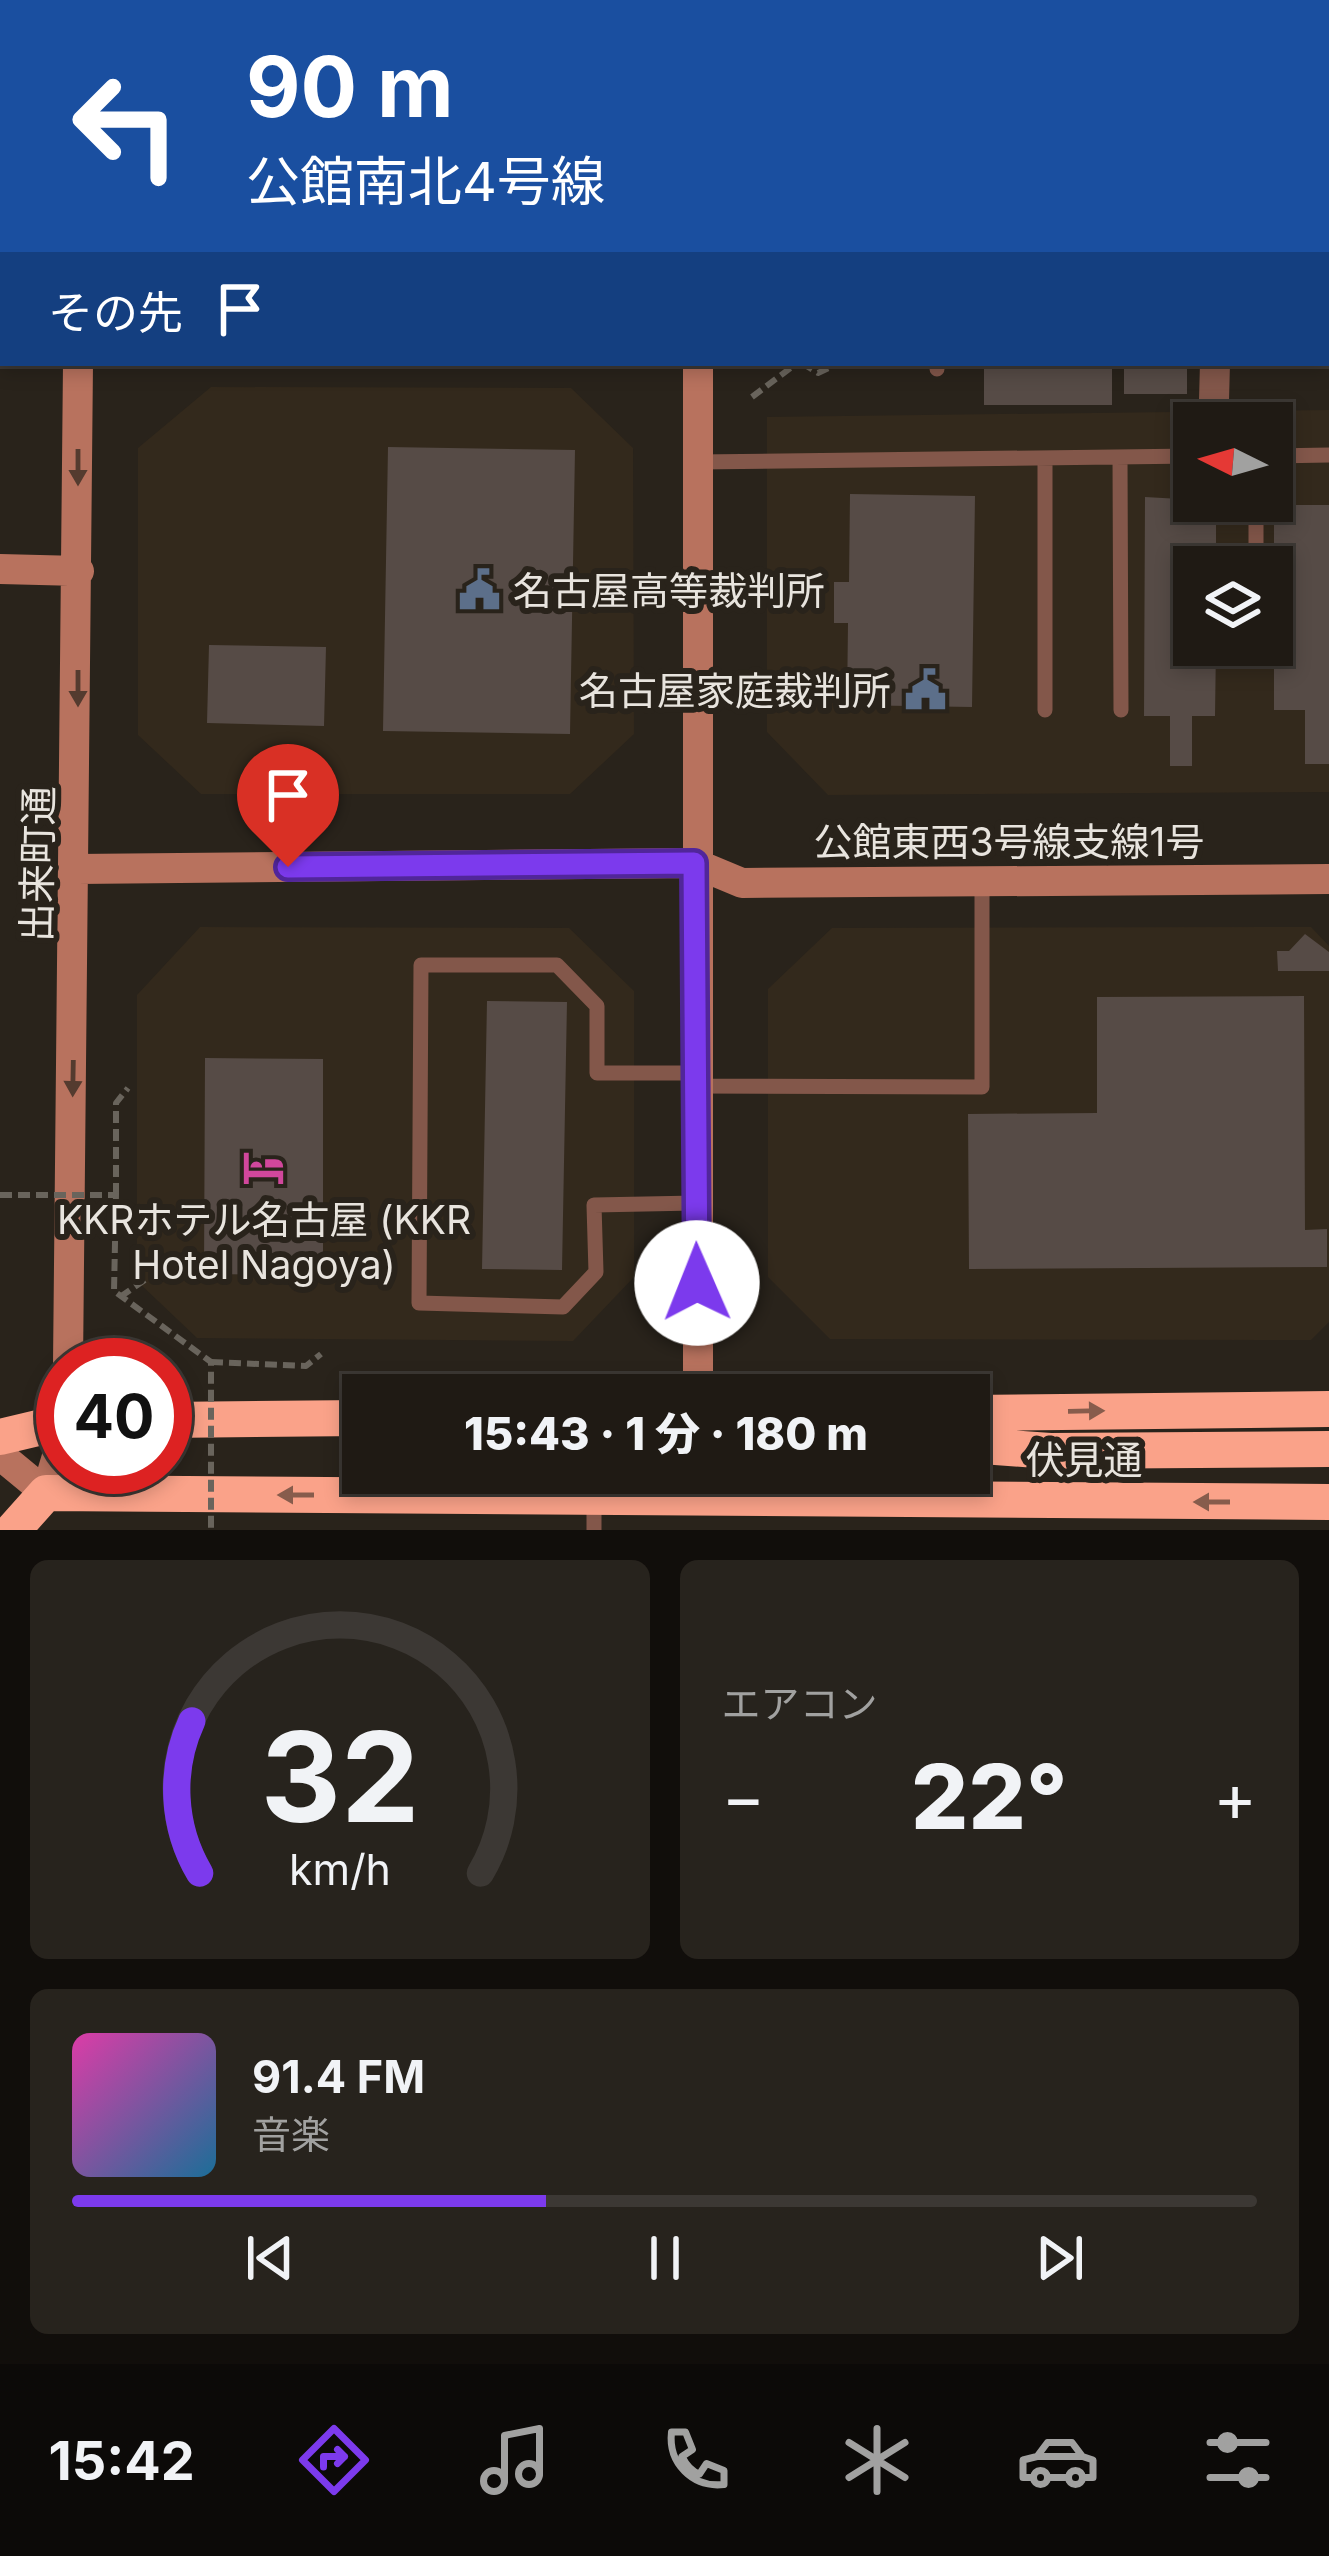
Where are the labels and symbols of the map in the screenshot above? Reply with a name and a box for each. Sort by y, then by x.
north arrow [1173,402,1293,522]
one-way arrow [68,449,88,487]
public building icon: 名古屋高等裁判所 [456,567,502,613]
place label: 名古屋高等裁判所 [513,567,825,614]
place label: 名古屋家庭裁判所 [579,667,891,714]
public building icon: 名古屋家庭裁判所 [902,667,948,713]
one-way arrow [68,670,88,708]
pin [237,744,339,867]
street label: 出来町通 [12,786,62,942]
street label: 公館東西3号線支線1号 [814,818,1204,865]
one-way arrow [63,1060,83,1098]
hotel icon: KKRホテル名古屋 (KKR Hotel Nagoya) [241,1144,287,1190]
place label: KKRホテル名古屋 (KKR Hotel Nagoya) [57,1196,471,1288]
position arrow [634,1220,760,1346]
speed limit sign: 40 [36,1338,192,1494]
one-way arrow [1068,1402,1106,1421]
street label: 伏見通 [1025,1436,1143,1483]
one-way arrow [276,1485,314,1505]
one-way arrow [1192,1492,1230,1511]

